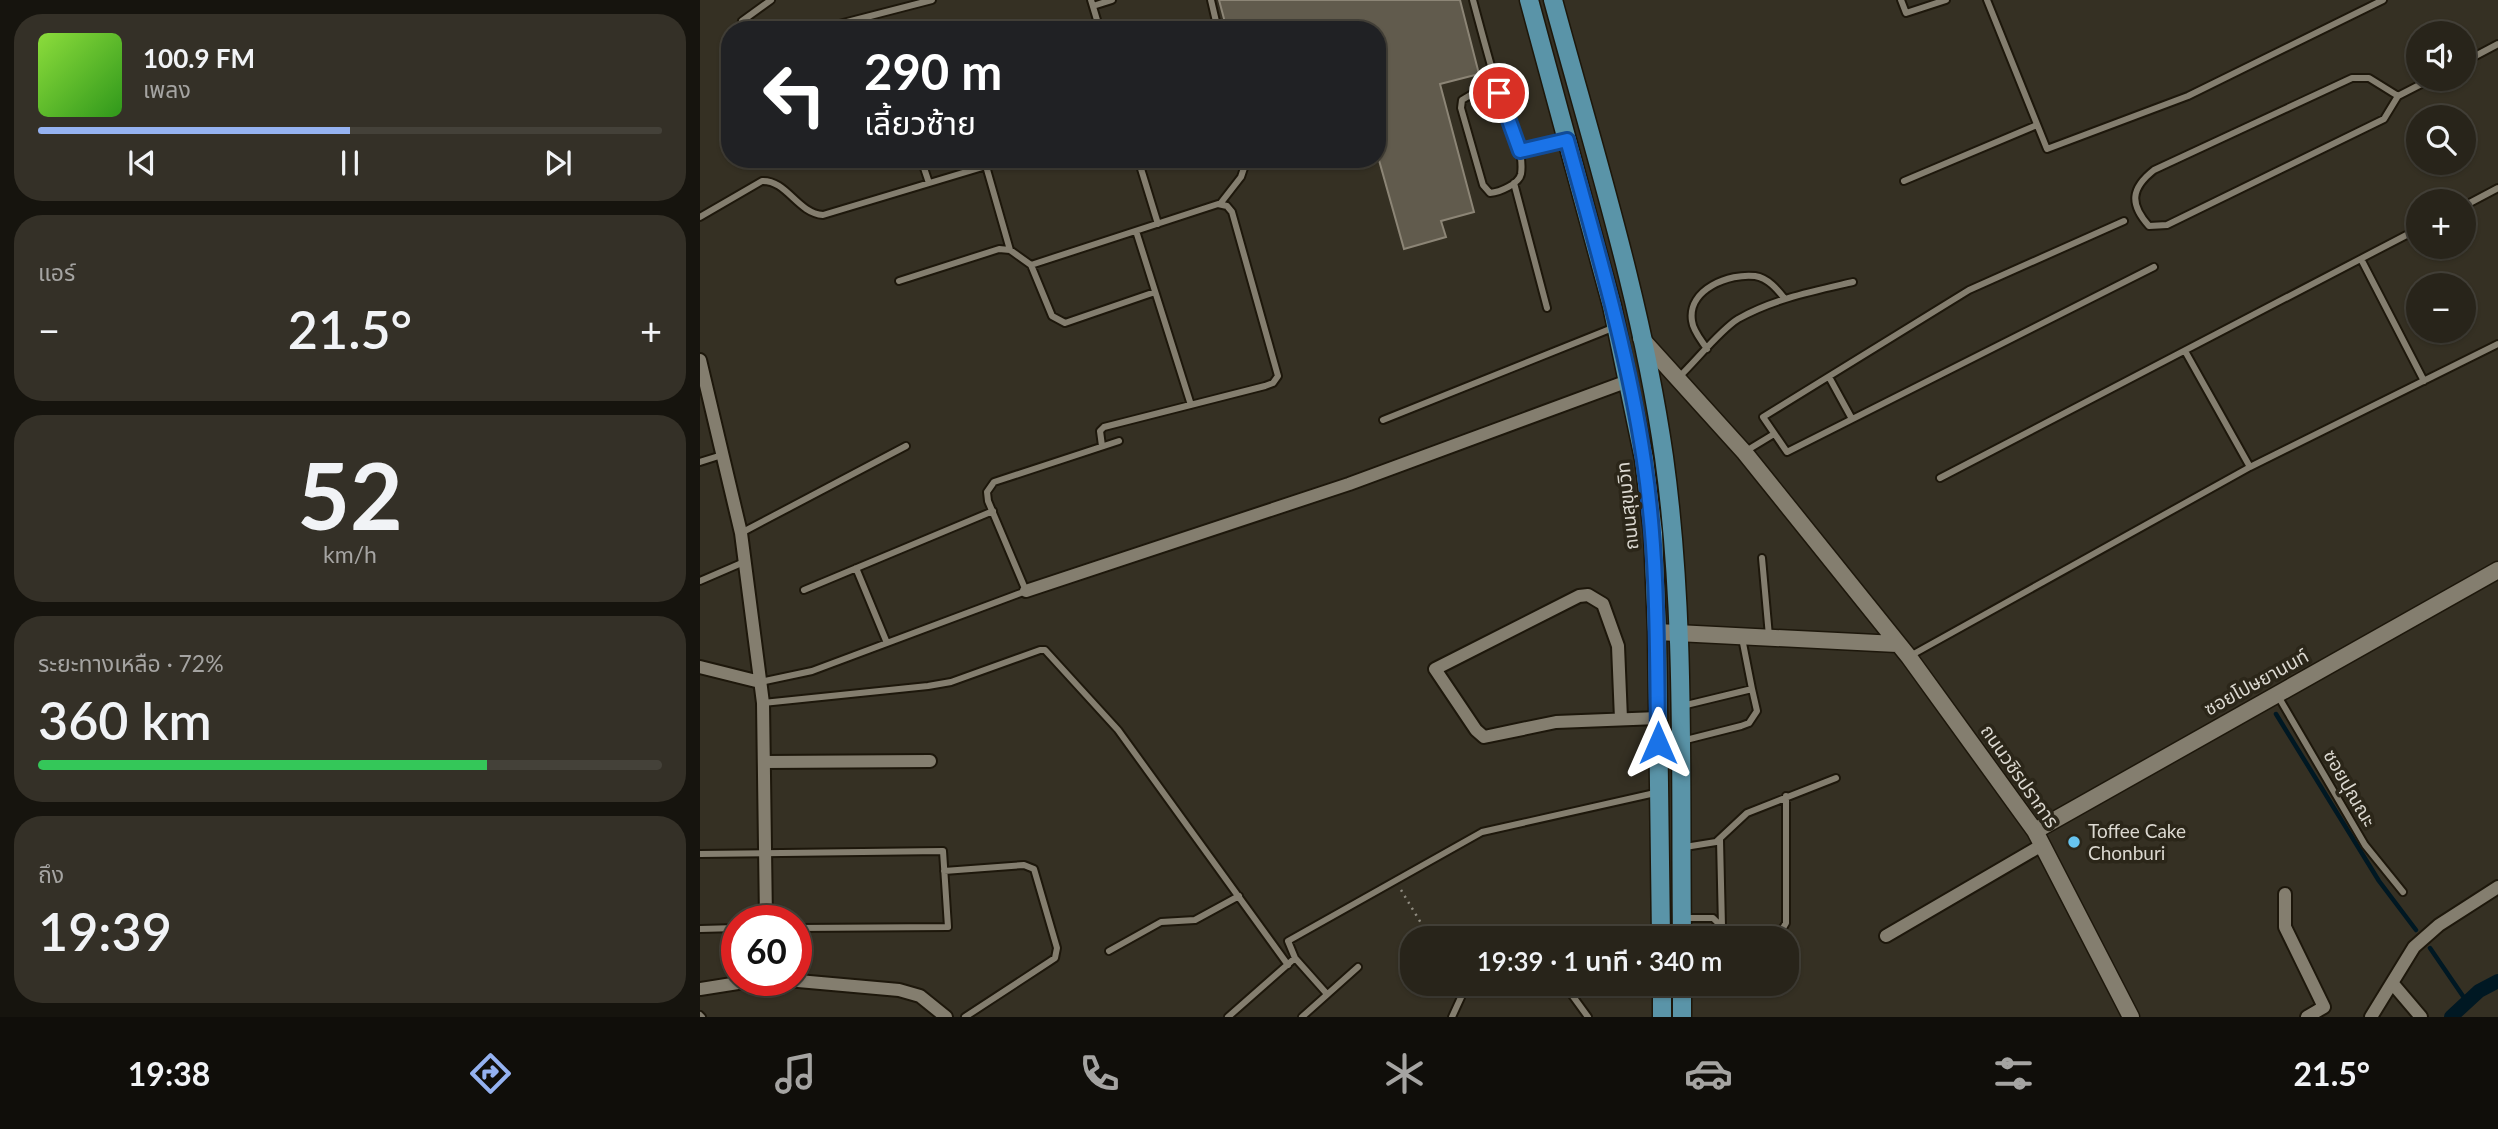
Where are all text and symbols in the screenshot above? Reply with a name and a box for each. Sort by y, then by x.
map controls [2406,21,2476,343]
button: sound [2406,21,2476,91]
text: 100.9 FM [143,42,255,74]
text: 290 m [864,42,1002,100]
icon: left [749,49,840,140]
pin [1469,63,1529,123]
icon: arrive [1480,74,1518,112]
text: เพลง [143,75,191,103]
text: เลี้ยวซ้าย [864,103,976,142]
button: search [2406,105,2476,175]
icon: previous [123,144,161,182]
icon: pause [331,144,369,182]
icon: next [539,144,577,182]
button: + [2406,189,2476,259]
text: แอร์ [38,258,75,286]
button: − [2406,273,2476,343]
text: 21.5° [288,298,412,360]
text: − [38,307,60,353]
text: + [640,307,662,353]
text: 52 [297,440,403,549]
street label: ถนนสุขุมวิท [1610,461,1644,551]
text: km/h [323,540,377,568]
street label: ซอยโปษยานนท์ [2199,643,2312,720]
text: ระยะทางเหลือ · 72% [38,649,224,677]
text: 360 km [38,689,212,751]
position arrow [1621,706,1695,780]
street label: ถนนวชิรปราการ [1976,720,2064,832]
street label: ซอยปุณณะ [2318,745,2382,831]
place label: Toffee Cake Chonburi [2088,819,2186,864]
marker: Toffee Cake Chonburi [2066,834,2082,850]
text: ถึง [38,860,64,888]
text: 19:39 [38,900,172,962]
speed limit sign: 60 [721,905,812,996]
text: 19:39 · 1 นาที · 340 m [1477,945,1722,977]
icon: directions [466,1049,515,1098]
icon: music [771,1049,820,1098]
icon: phone [1075,1049,1124,1098]
icon: climate [1380,1049,1429,1098]
icon: car [1684,1049,1733,1098]
icon: filters [1989,1049,2038,1098]
text: 19:38 [128,1054,210,1093]
text: 21.5° [2294,1054,2370,1093]

